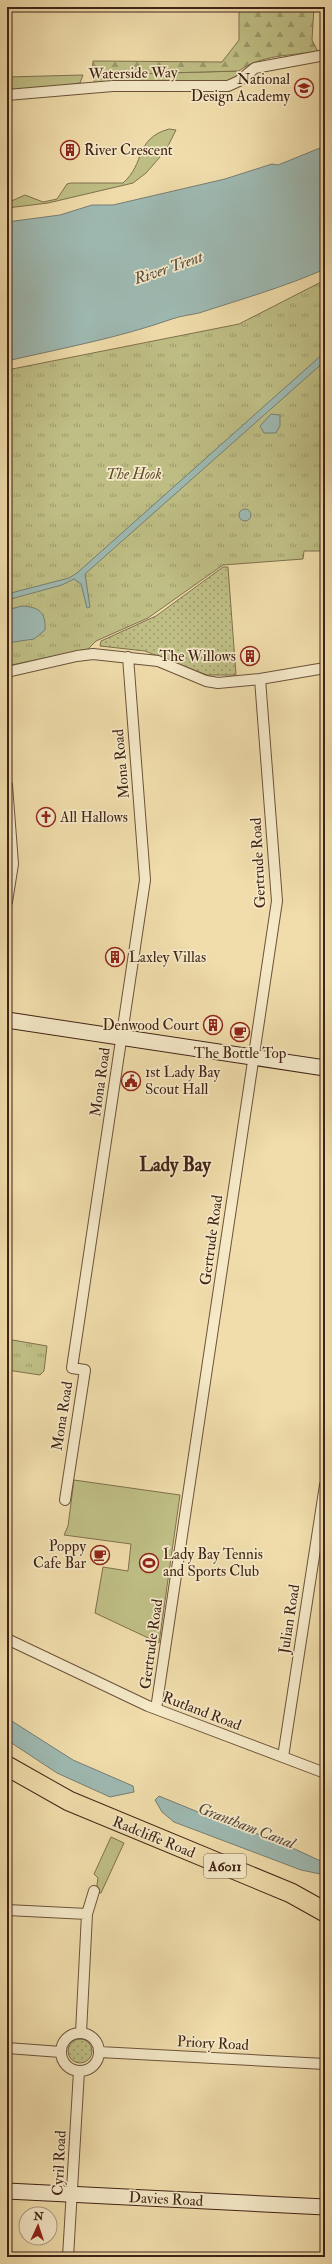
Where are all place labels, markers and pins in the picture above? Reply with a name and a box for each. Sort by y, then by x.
place label: National Design Academy [191,70,290,106]
school or university icon: National Design Academy [293,77,315,99]
building icon: River Crescent [59,139,81,161]
place label: River Crescent [84,141,173,160]
building icon: The Willows [239,645,261,667]
place label: The Willows [159,647,236,666]
church icon: All Hallows [35,806,57,828]
place label: All Hallows [59,808,128,827]
building icon: Laxley Villas [104,946,126,968]
place label: Laxley Villas [129,948,206,967]
building icon: Denwood Court [202,1014,224,1036]
place label: Denwood Court [102,1016,199,1035]
cafe icon: The Bottle Top [229,1021,251,1043]
place label: The Bottle Top [194,1044,287,1064]
place label: 1st Lady Bay Scout Hall [145,1063,221,1099]
public building icon: 1st Lady Bay Scout Hall [120,1070,142,1092]
place label: Poppy Cafe Bar [33,1537,86,1573]
cafe icon: Poppy Cafe Bar [89,1544,111,1566]
place label: Lady Bay Tennis and Sports Club [163,1545,263,1582]
sports icon: Lady Bay Tennis and Sports Club [138,1552,160,1574]

